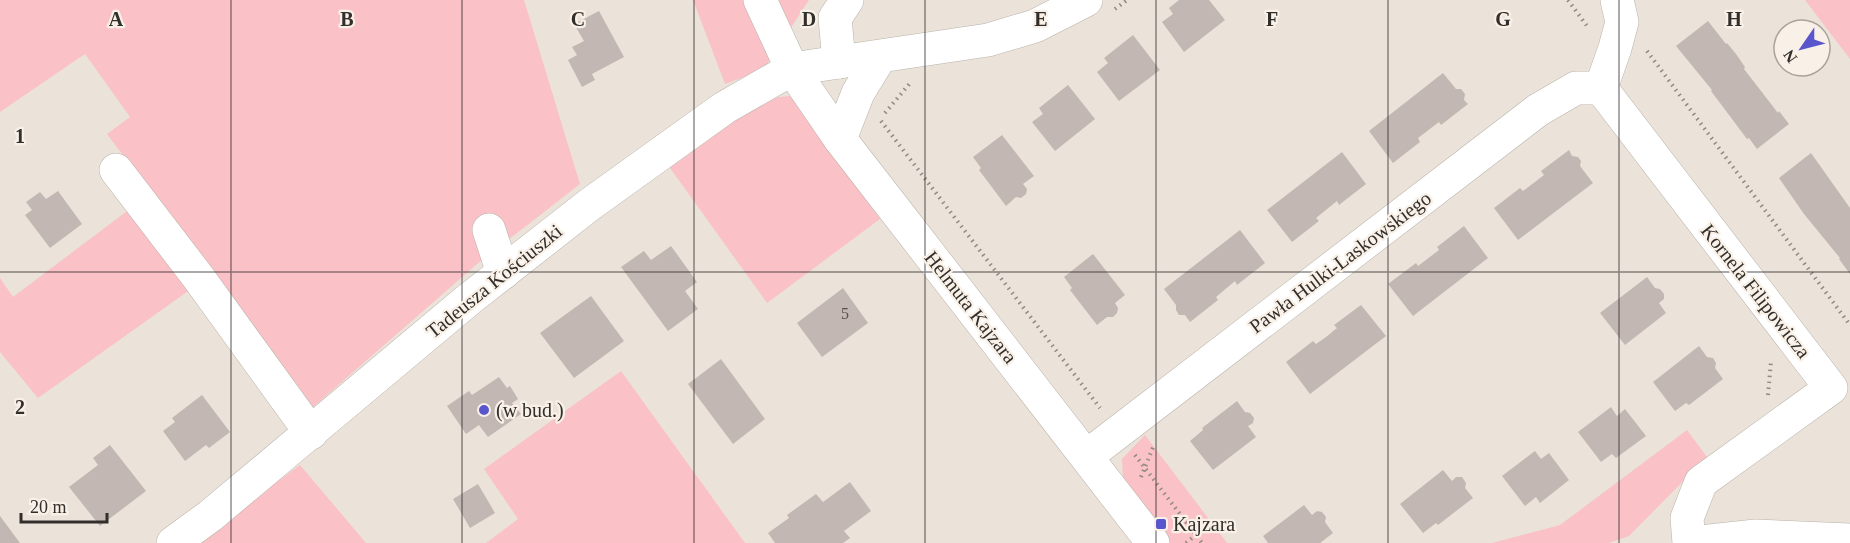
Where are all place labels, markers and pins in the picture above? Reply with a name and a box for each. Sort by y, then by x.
place label: (w bud.) [496,399,564,422]
marker: (w bud.) [477,403,491,417]
place label: Kajzara [1173,513,1235,536]
marker: Kajzara [1154,517,1168,531]

